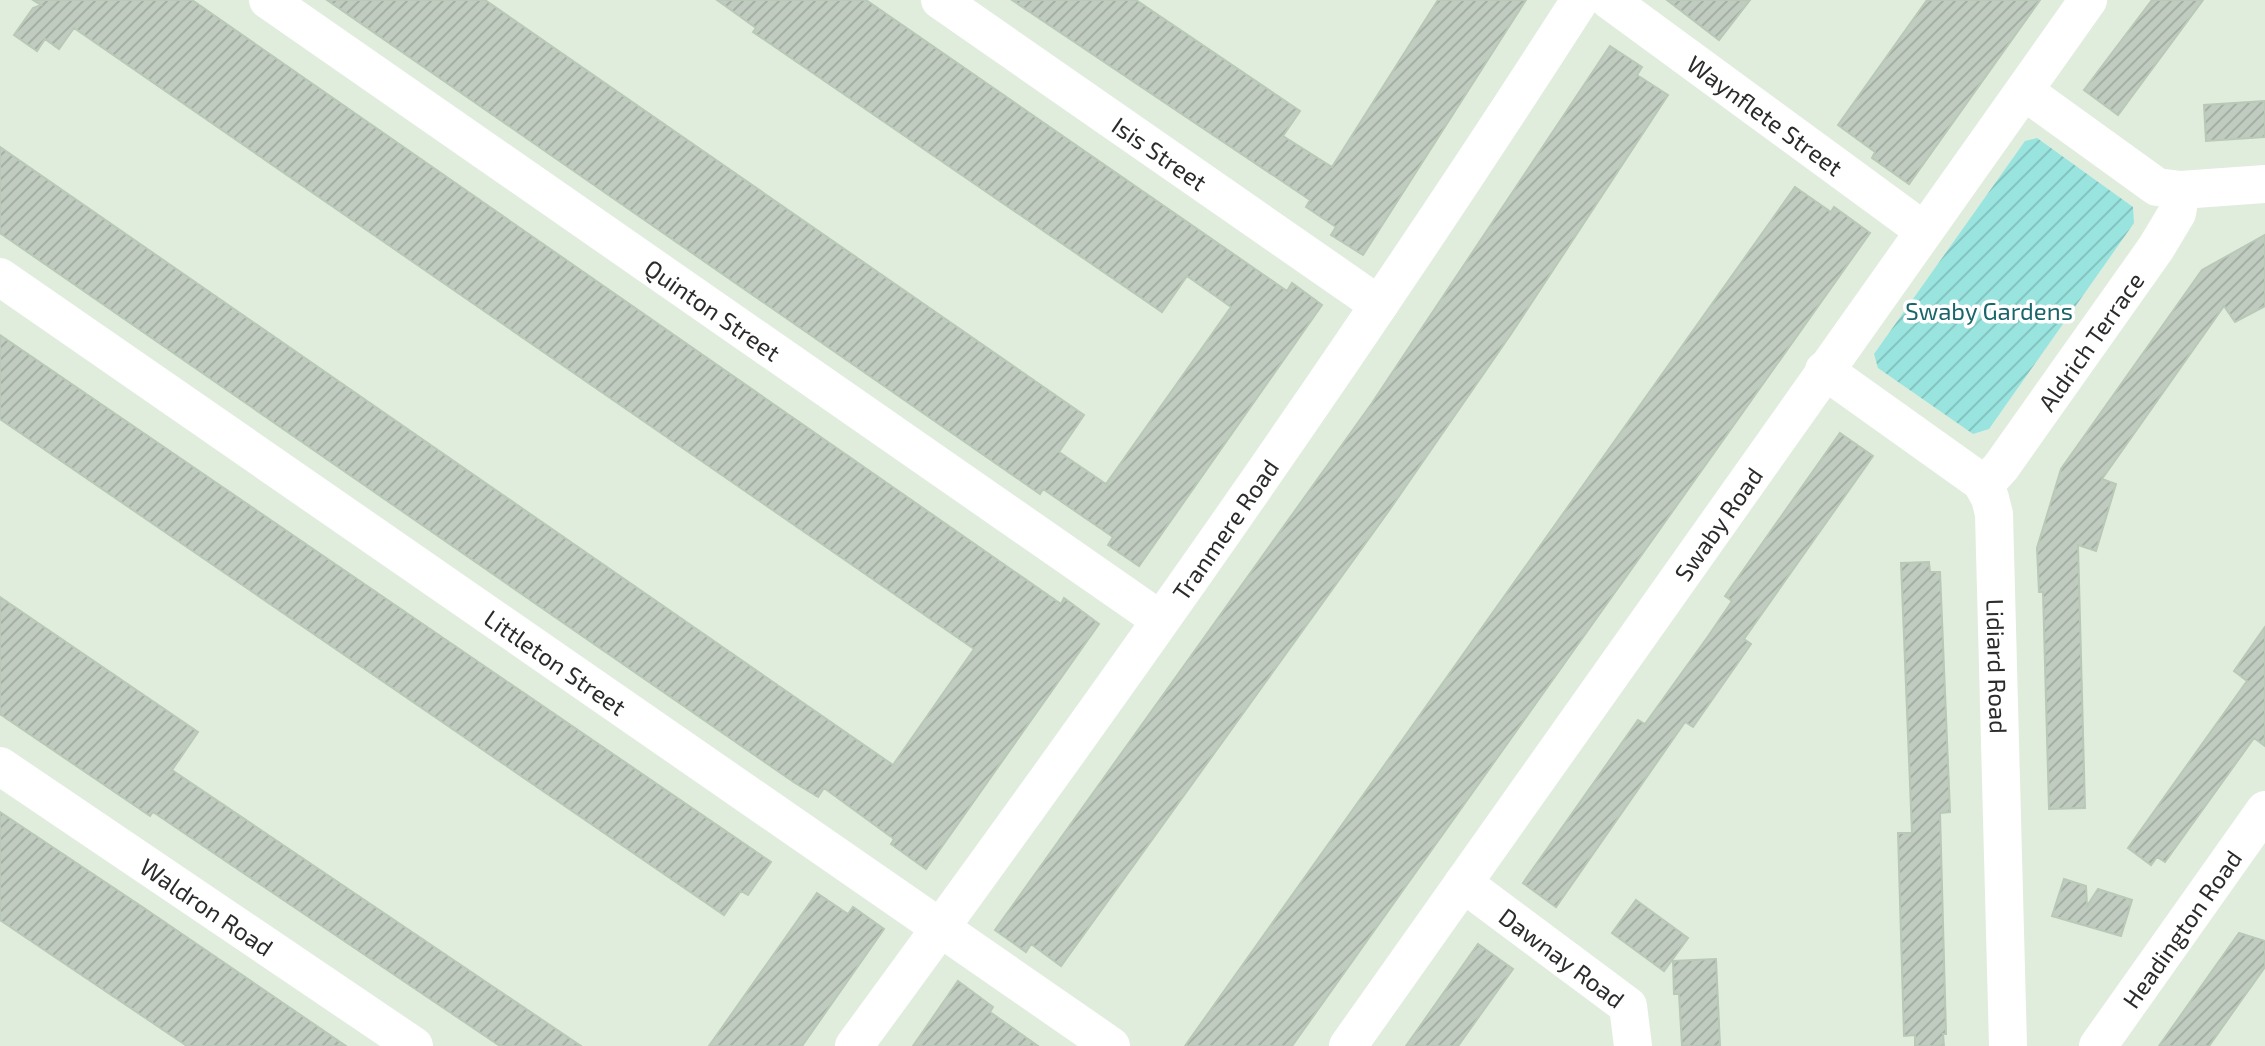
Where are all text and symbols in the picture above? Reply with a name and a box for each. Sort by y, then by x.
street label: Waynflete Street [1682,48,1849,181]
street label: Isis Street [1107,110,1213,196]
street label: Quinton Street [640,252,786,366]
street label: Aldrich Terrace [2031,266,2149,416]
park label: Swaby Gardens [1905,296,2073,325]
street label: Tranmere Road [1166,453,1284,605]
street label: Swaby Road [1667,461,1768,586]
street label: Lidiard Road [1982,598,2014,734]
street label: Littleton Street [480,603,632,721]
street label: Headington Road [2115,844,2247,1013]
street label: Waldron Road [135,851,279,961]
street label: Dawnay Road [1494,901,1631,1013]

